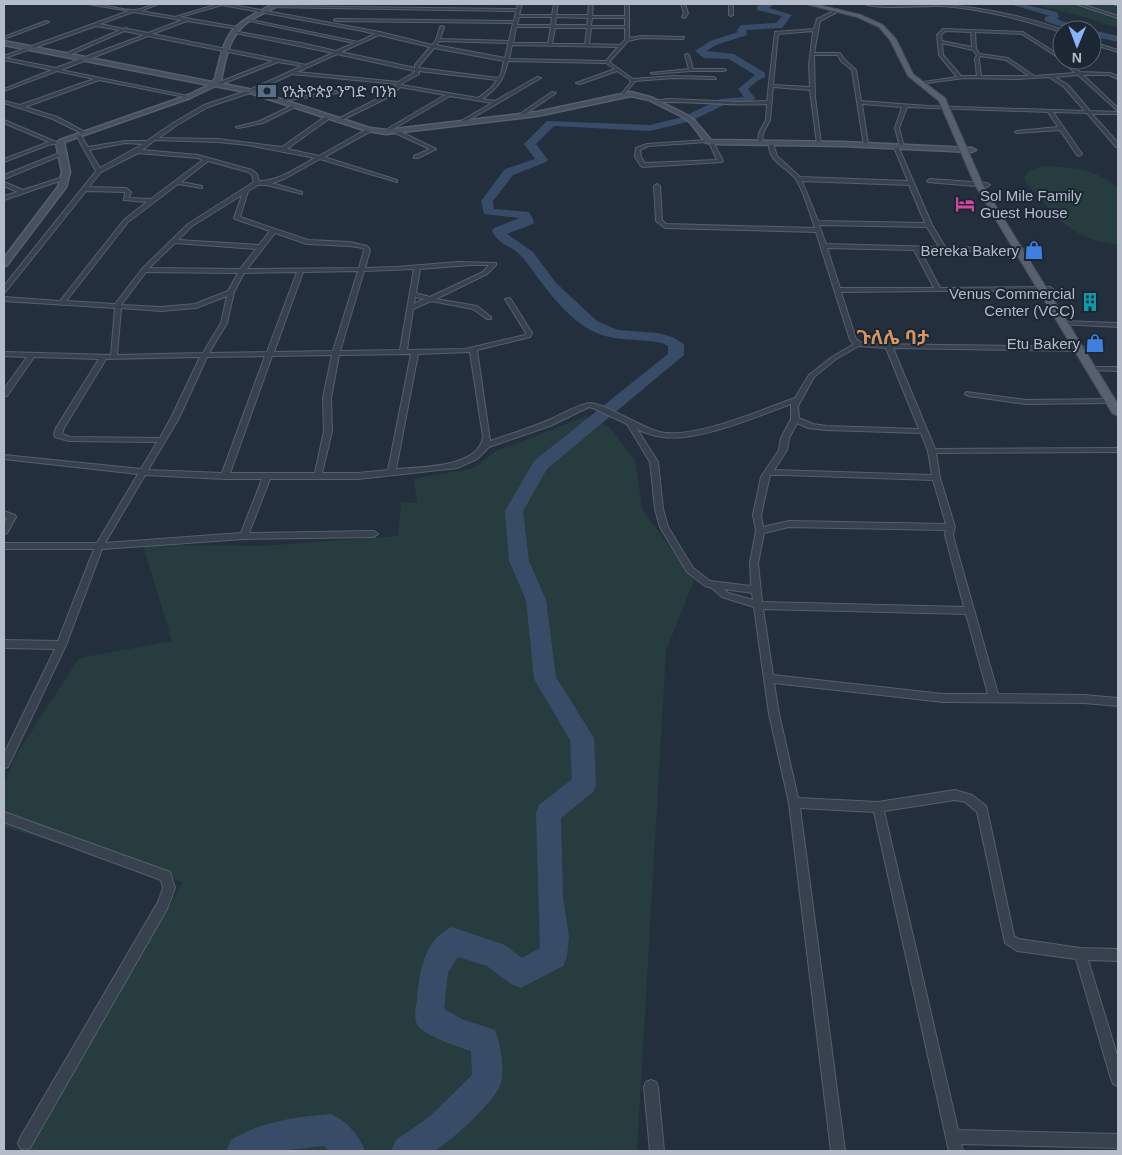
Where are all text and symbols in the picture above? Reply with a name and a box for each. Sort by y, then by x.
north arrow [1052,20,1102,70]
text: N [1072,50,1082,66]
bank icon: የኢትዮጵያ ንግድ ባንክ [256,80,278,102]
place label: የኢትዮጵያ ንግድ ባንክ [282,83,397,100]
place label: Sol Mile Family Guest House [980,187,1082,221]
hotel icon: Sol Mile Family Guest House [954,193,976,215]
shop icon: Bereka Bakery [1023,239,1045,261]
place label: Bereka Bakery [921,242,1019,259]
place label: Venus Commercial Center (VCC) [949,285,1075,319]
building icon: Venus Commercial Center (VCC) [1079,291,1101,313]
district label: ጉለሌ ባታ [857,327,930,348]
shop icon: Etu Bakery [1084,332,1106,354]
place label: Etu Bakery [1007,335,1080,352]

